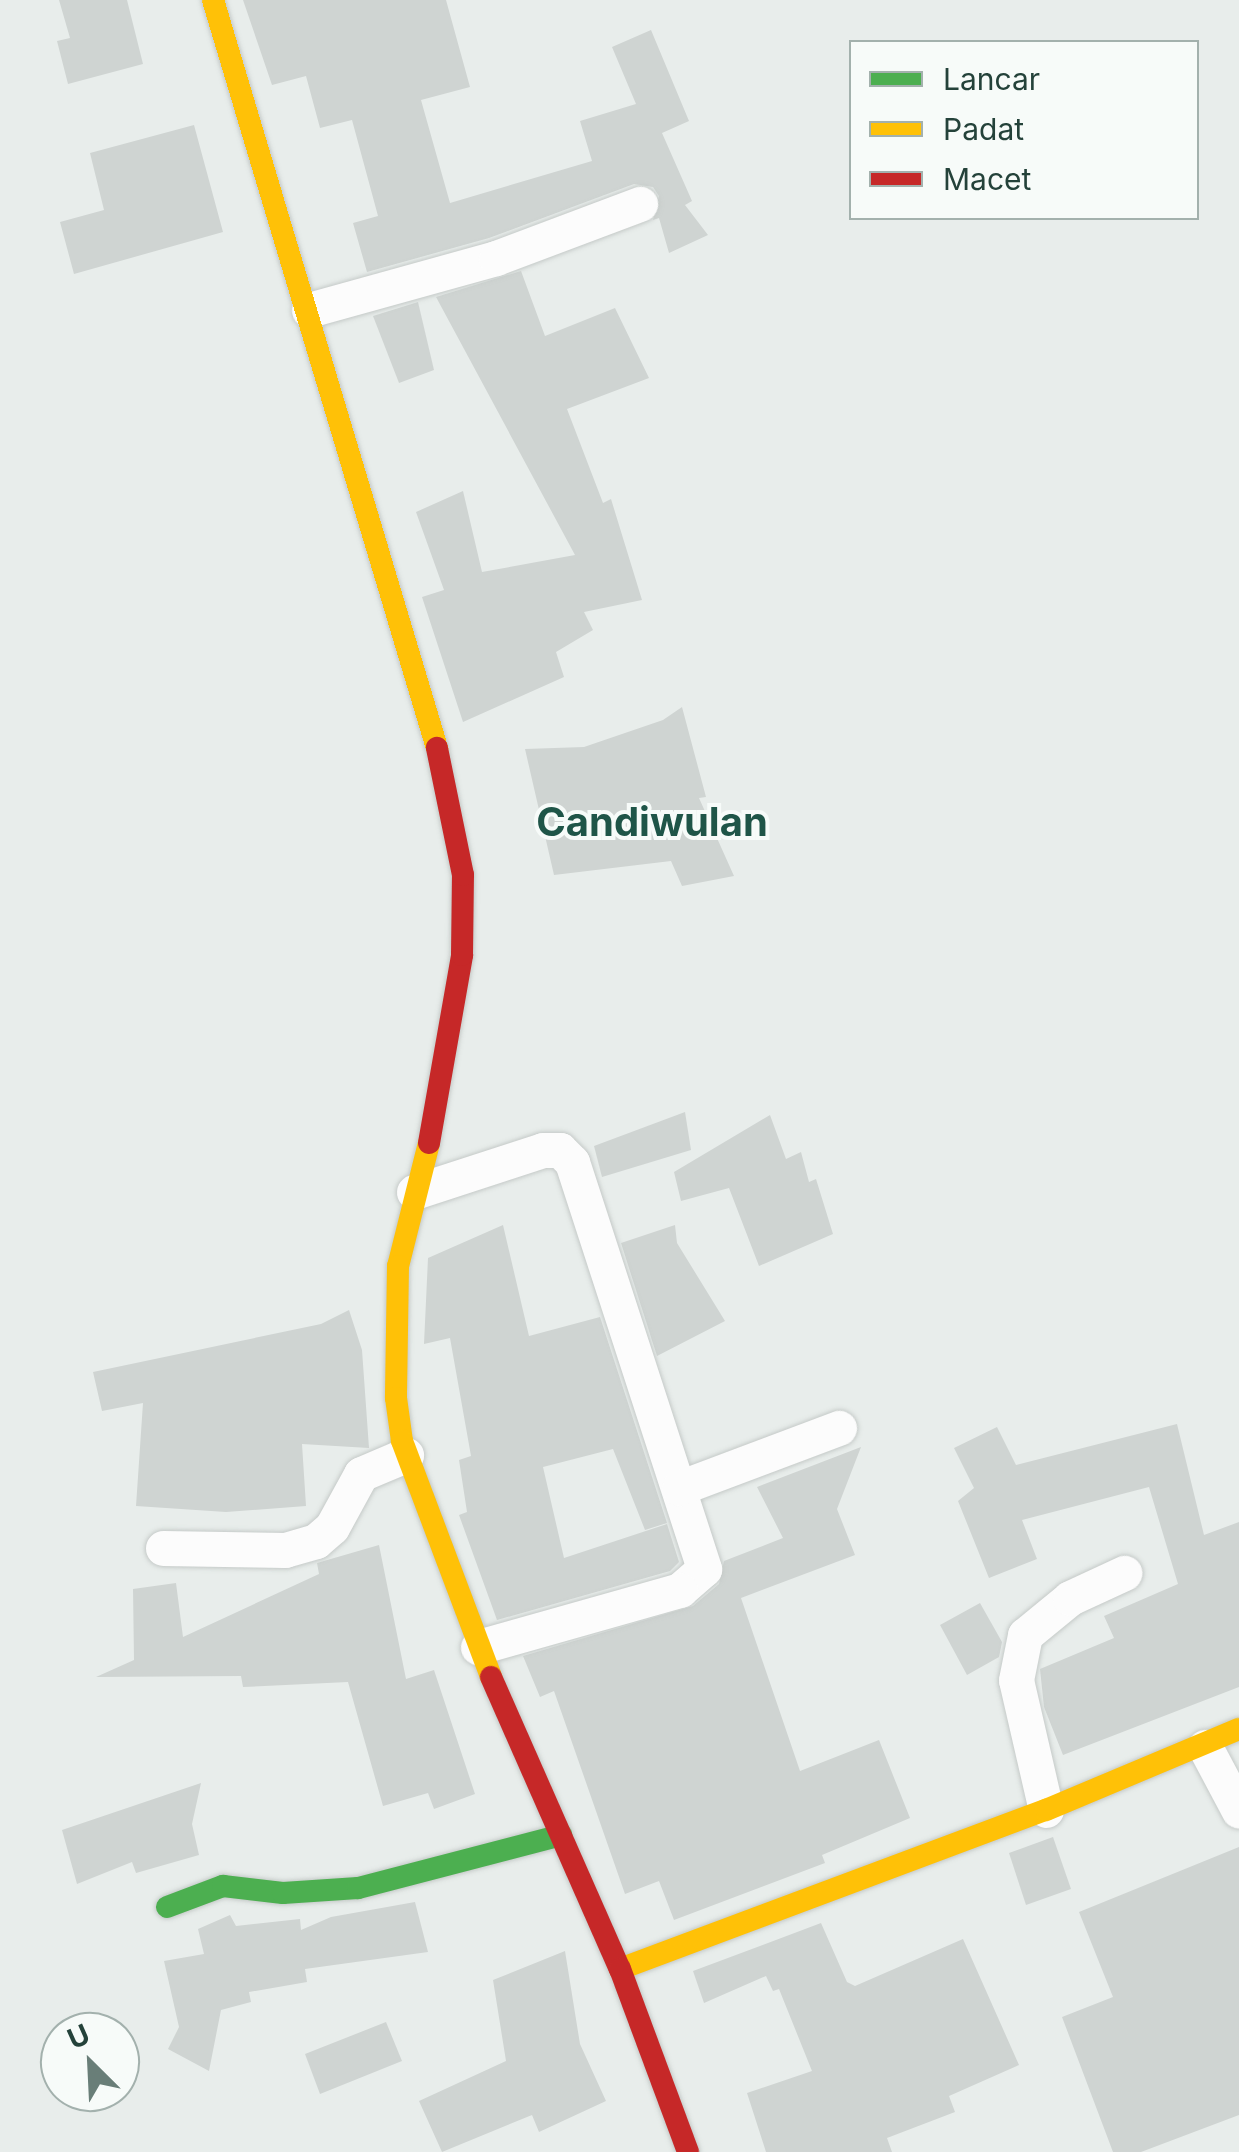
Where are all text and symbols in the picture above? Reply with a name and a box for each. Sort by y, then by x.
legend [849,40,1199,220]
text: Lancar [943,61,1040,97]
text: Padat [943,111,1024,147]
text: Macet [943,161,1031,197]
district label: Candiwulan [536,798,768,846]
north arrow [40,2012,140,2112]
text: U [62,2017,95,2056]

